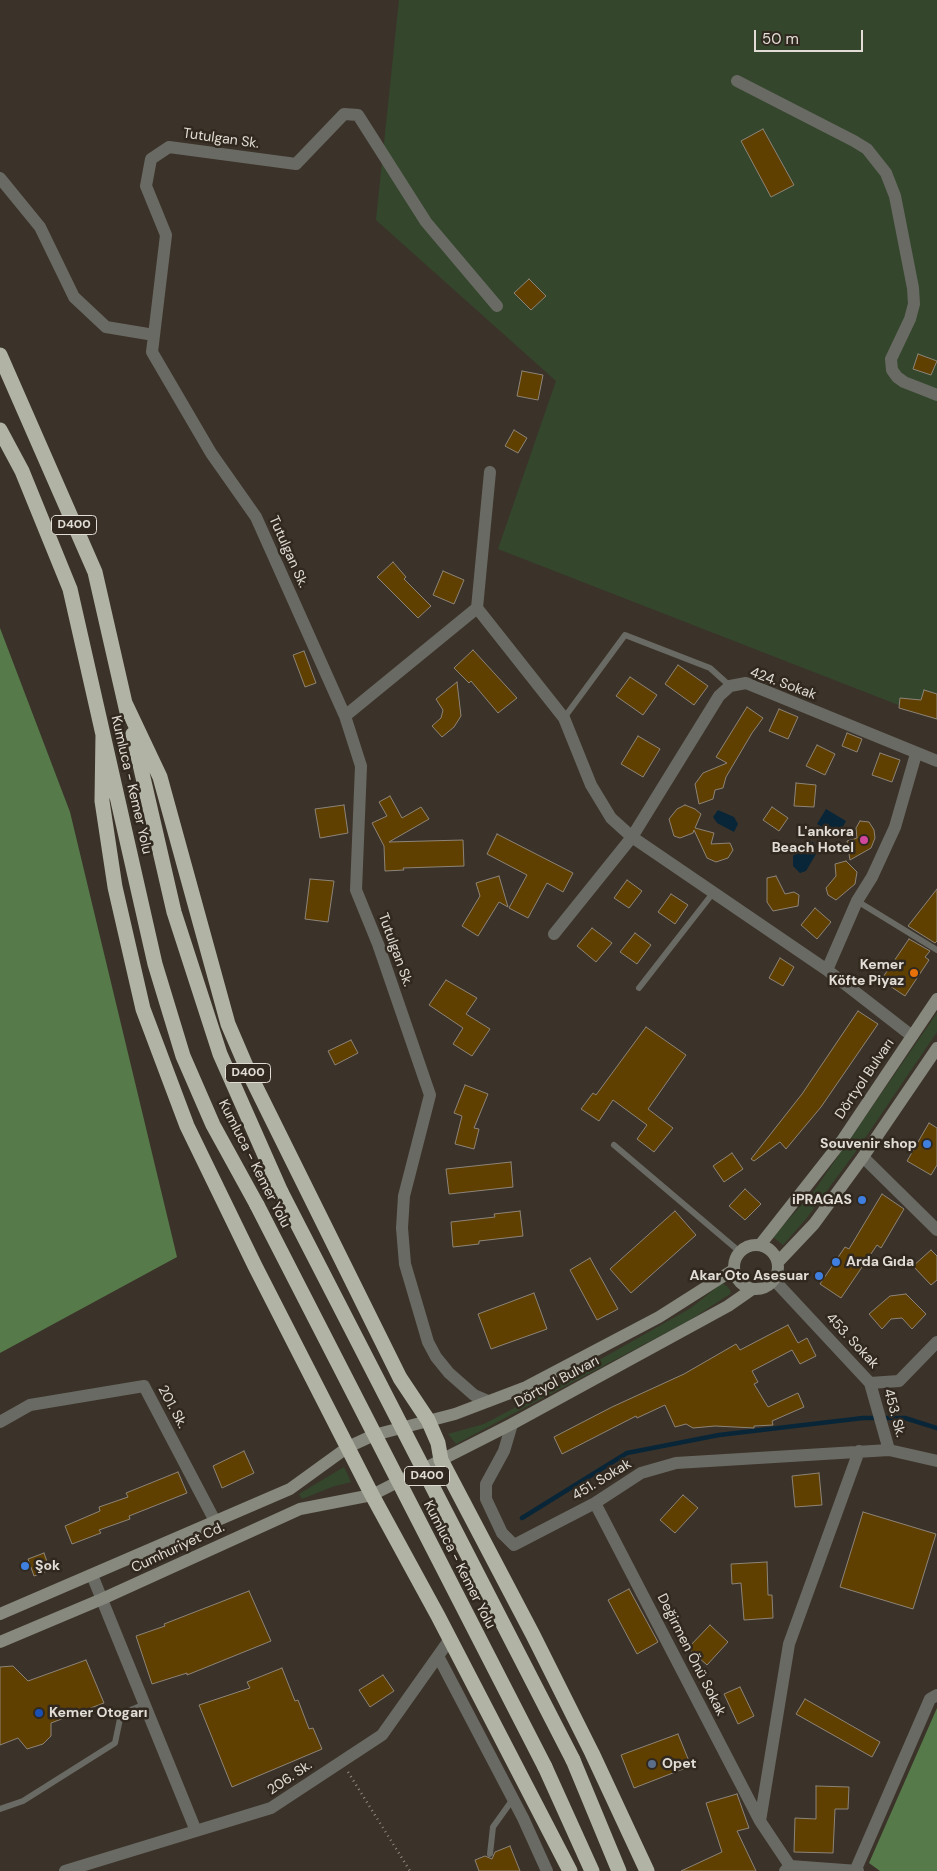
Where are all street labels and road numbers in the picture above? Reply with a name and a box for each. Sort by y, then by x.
street label: Tutulgan Sk. [182,125,260,153]
street label: Tutulgan Sk. [265,513,311,591]
road number: D400 [52,516,96,534]
street label: 424. Sokak [748,664,818,704]
street label: Kumluca - Kemer Yolu [107,714,155,856]
street label: Tutulgan Sk. [374,911,416,989]
street label: Dörtyol Bulvarı [832,1036,898,1122]
road number: D400 [226,1064,270,1082]
street label: Kumluca - Kemer Yolu [214,1097,294,1231]
street label: 453. Sokak [822,1310,882,1372]
street label: Dörtyol Bulvarı [512,1353,602,1411]
street label: 201. Sk. [154,1383,190,1431]
street label: 453. Sk. [879,1387,909,1439]
street label: 451. Sokak [569,1456,635,1504]
road number: D400 [404,1466,450,1485]
street label: Kumluca - Kemer Yolu [419,1498,499,1632]
street label: Cumhuriyet Cd. [129,1519,227,1577]
street label: Değirmen Önü Sokak [653,1591,729,1719]
street label: 206. Sk. [264,1757,316,1799]

